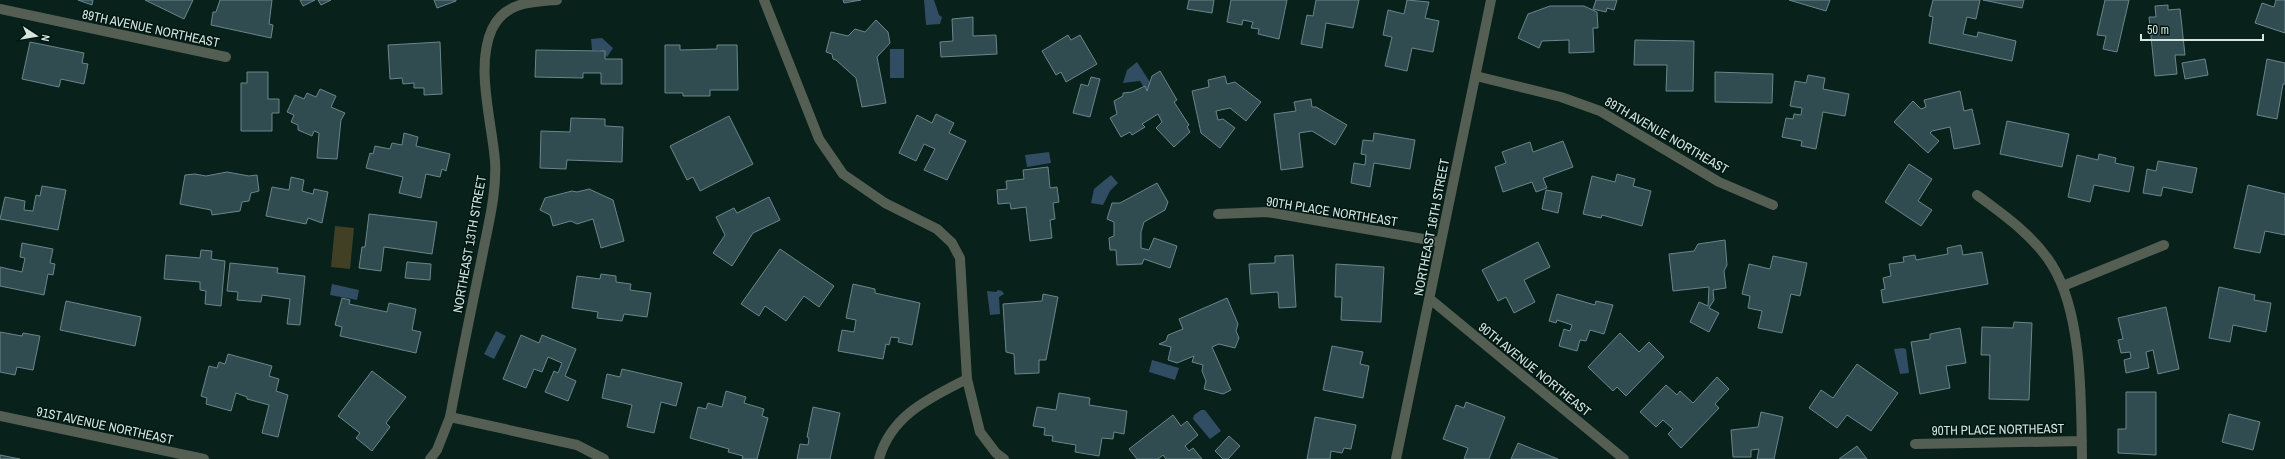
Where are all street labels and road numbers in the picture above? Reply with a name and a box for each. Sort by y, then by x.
street label: 89TH AVENUE NORTHEAST [81,6,222,51]
street label: 89TH AVENUE NORTHEAST [1602,93,1732,178]
street label: NORTHEAST 16TH STREET [1410,157,1453,297]
street label: NORTHEAST 13TH STREET [449,173,490,314]
street label: 90TH PLACE NORTHEAST [1265,193,1399,230]
street label: 90TH AVENUE NORTHEAST [1475,319,1595,420]
street label: 91ST AVENUE NORTHEAST [35,403,175,448]
street label: 90TH PLACE NORTHEAST [1932,420,2065,439]

